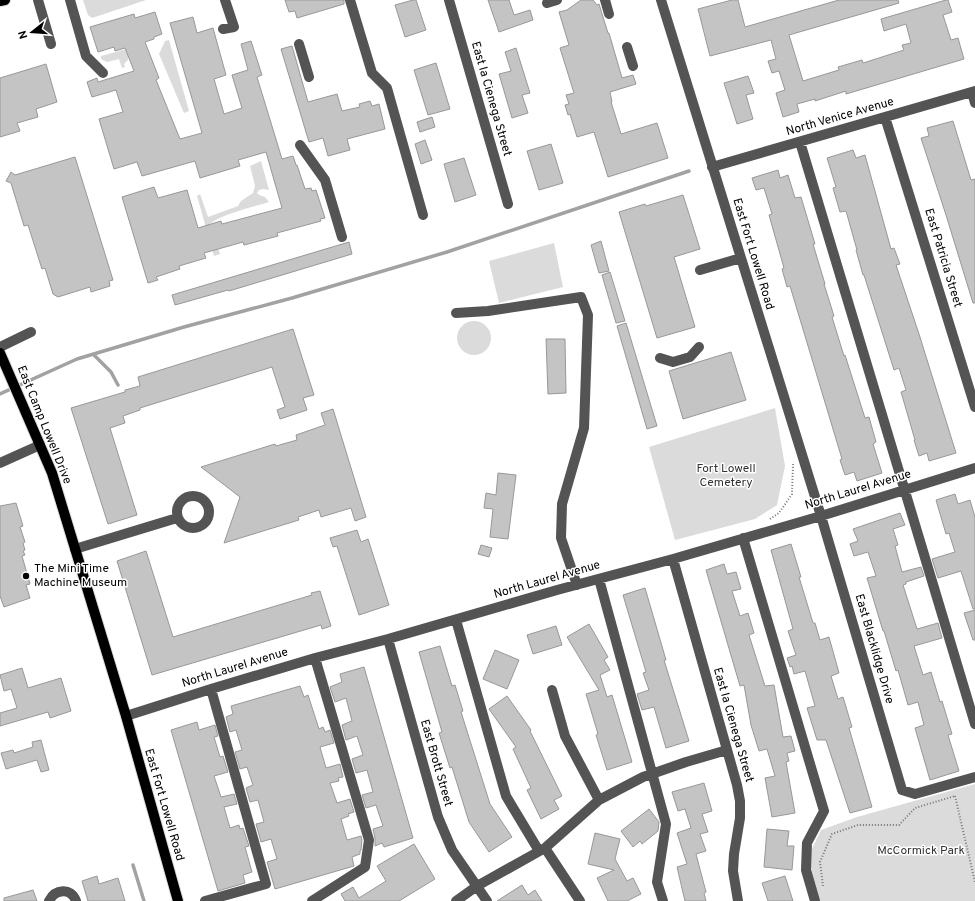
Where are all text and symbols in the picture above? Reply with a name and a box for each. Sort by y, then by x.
north arrow [12,12,52,52]
text: N [16,29,31,40]
street label: East la Cienega Street [467,40,515,158]
street label: North Venice Avenue [784,94,896,140]
street label: East Fort Lowell Road [728,196,778,312]
street label: East Patricia Street [920,207,966,309]
street label: East Camp Lowell Drive [13,363,75,487]
park label: Fort Lowell Cemetery [696,461,756,491]
street label: North Laurel Avenue [803,466,913,514]
street label: North Laurel Avenue [492,557,602,603]
place label: The Mini Time Machine Museum [34,561,127,591]
marker: The Mini Time Machine Museum [21,571,31,581]
street label: East Blacklidge Drive [851,592,897,706]
street label: North Laurel Avenue [180,644,290,692]
street label: East la Cienega Street [709,666,757,784]
street label: East Brott Street [416,718,456,808]
street label: East Fort Lowell Road [140,747,188,863]
park label: McCormick Park [877,843,965,859]

